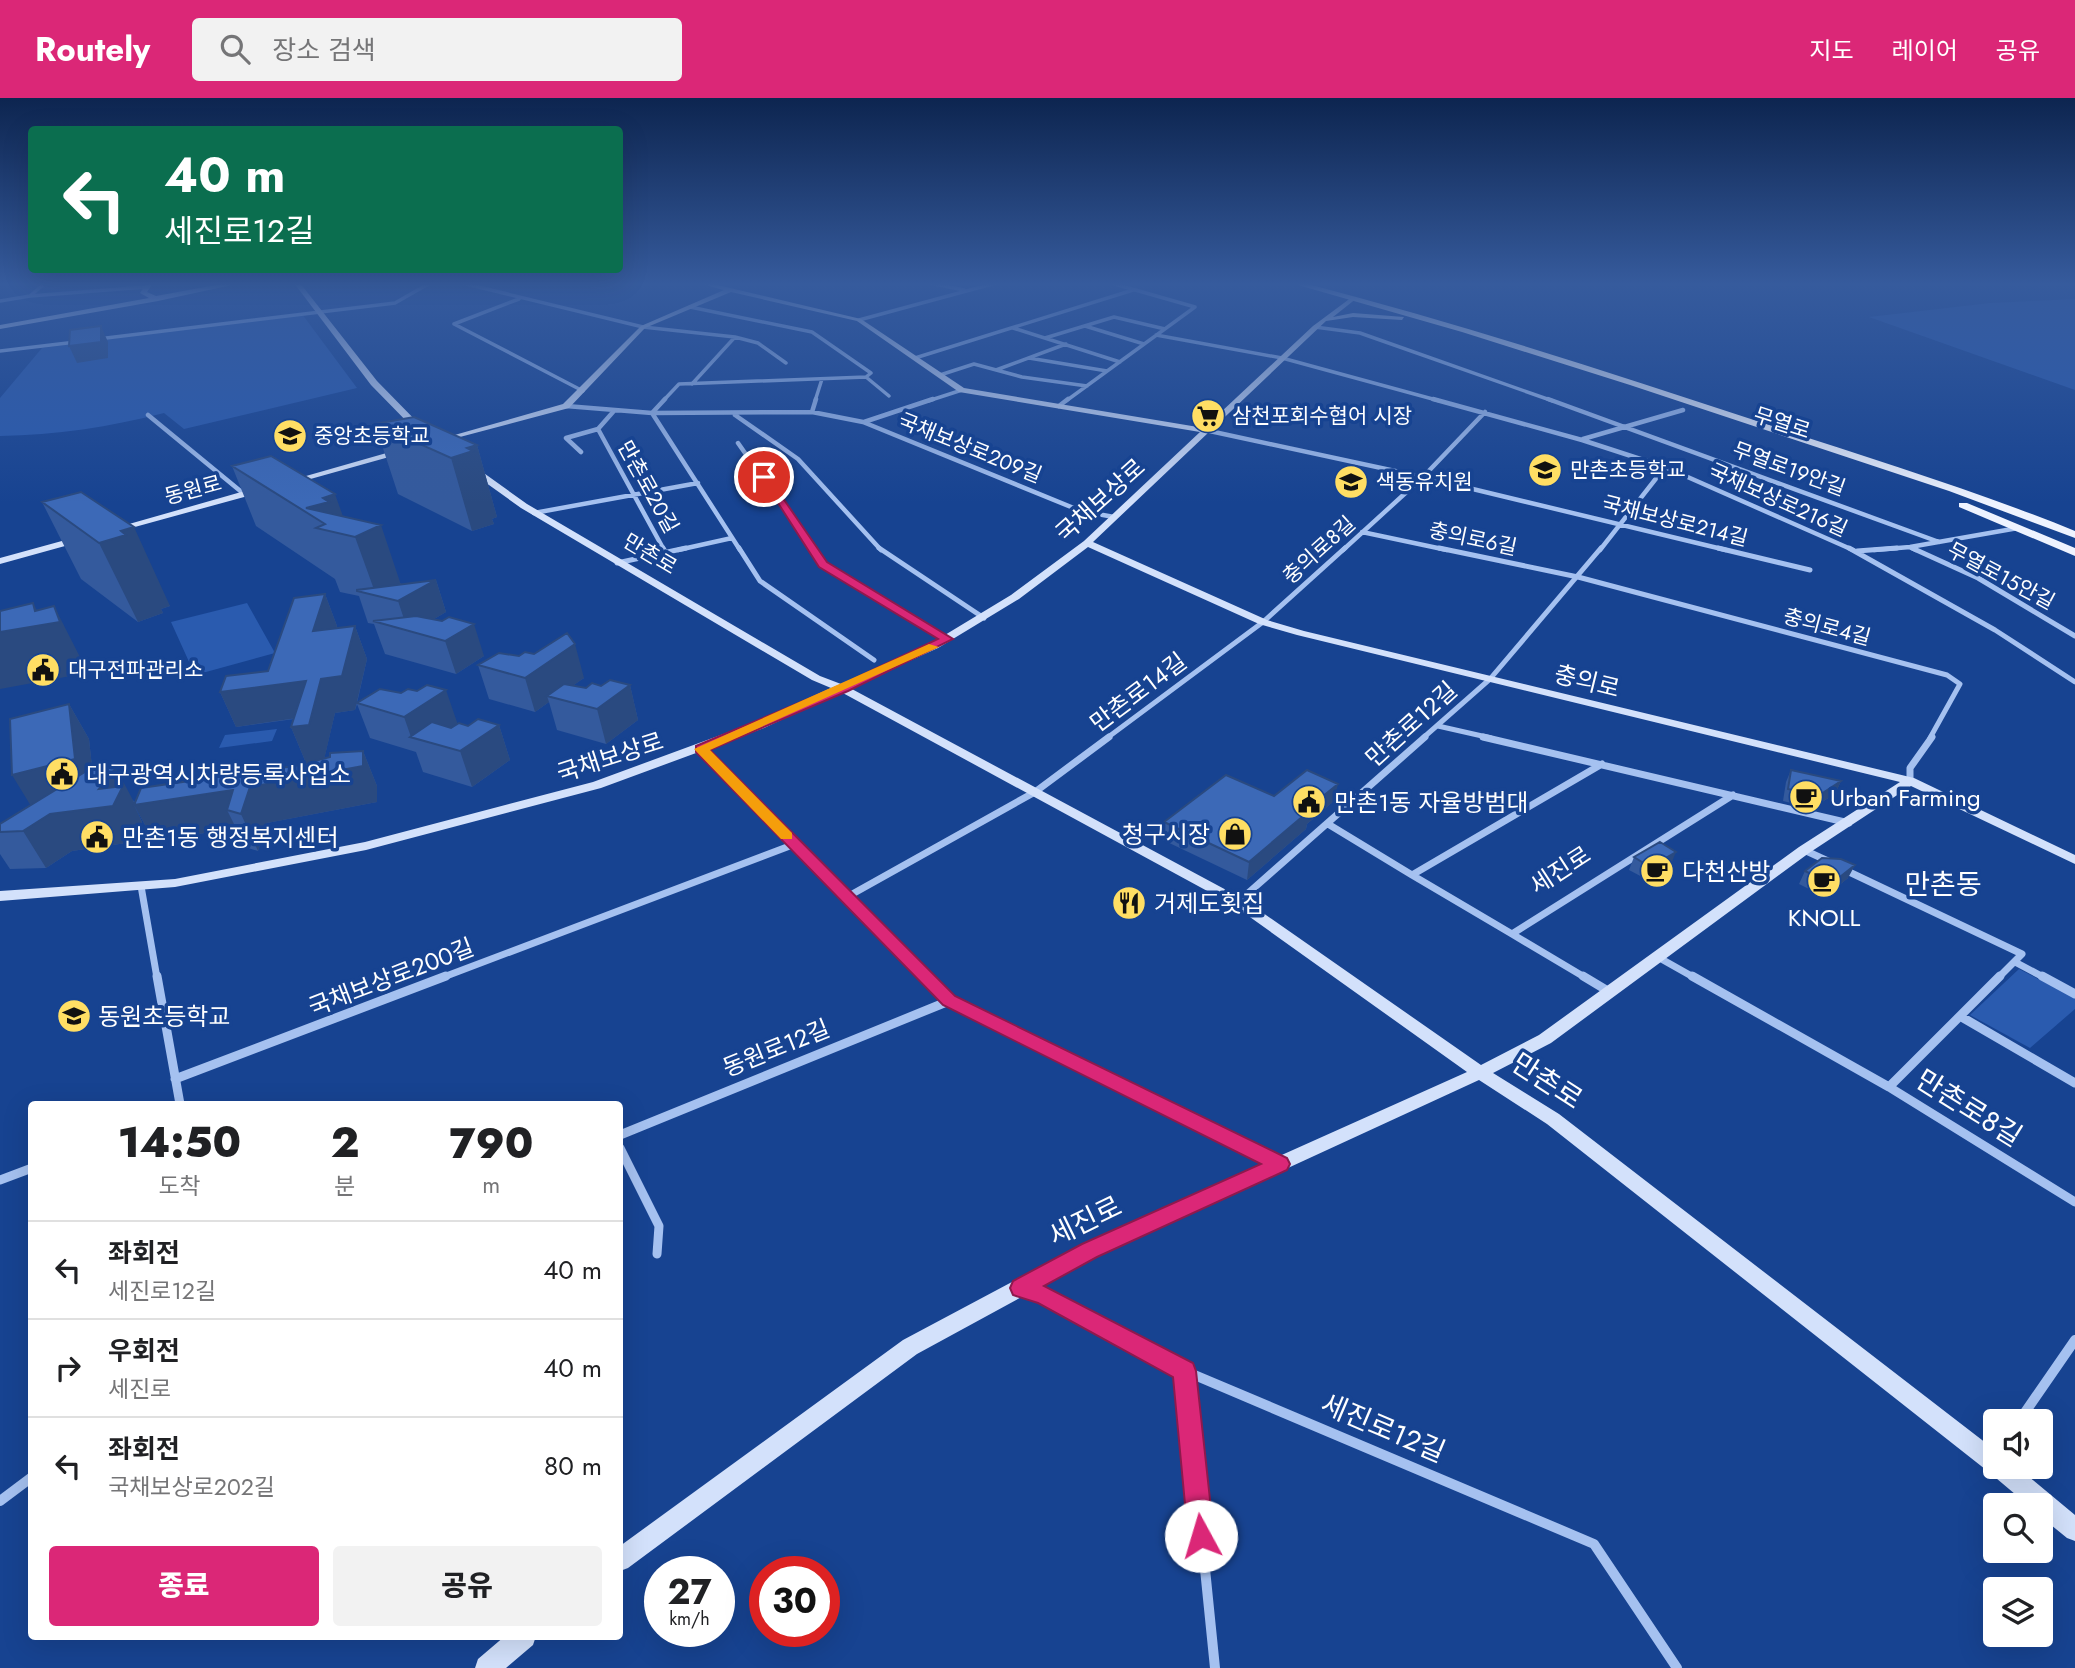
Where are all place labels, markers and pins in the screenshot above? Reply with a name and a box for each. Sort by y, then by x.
supermarket icon: 삼천포회수협어 시장 [1189,397,1227,435]
place label: 삼천포회수협어 시장 [1232,401,1412,431]
school or university icon: 중앙초등학교 [271,417,309,455]
place label: 중앙초등학교 [314,421,430,451]
pin [734,447,794,507]
school or university icon: 만촌초등학교 [1526,451,1564,489]
place label: 만촌초등학교 [1570,455,1686,485]
school or university icon: 색동유치원 [1332,463,1370,501]
place label: 색동유치원 [1376,467,1473,497]
public building icon: 대구전파관리소 [24,651,62,689]
place label: 대구전파관리소 [68,655,203,685]
public building icon: 대구광역시차량등록사업소 [43,755,81,793]
place label: 대구광역시차량등록사업소 [86,757,351,792]
cafe icon: Urban Farming [1787,778,1825,816]
place label: Urban Farming [1830,780,1981,815]
public building icon: 만촌1동 자율방범대 [1290,783,1328,821]
place label: 만촌1동 자율방범대 [1334,785,1529,820]
shop icon: 청구시장 [1216,815,1254,853]
place label: 청구시장 [1122,817,1210,852]
public building icon: 만촌1동 행정복지센터 [78,818,116,856]
place label: 만촌1동 행정복지센터 [122,820,339,855]
cafe icon: 다천산방 [1638,852,1676,890]
place label: 다천산방 [1682,854,1770,889]
cafe icon: KNOLL [1805,862,1843,900]
restaurant icon: 거제도횟집 [1110,884,1148,922]
place label: 거제도횟집 [1154,886,1264,921]
place label: KNOLL [1788,900,1861,935]
school or university icon: 동원초등학교 [55,997,93,1035]
place label: 동원초등학교 [98,999,230,1034]

